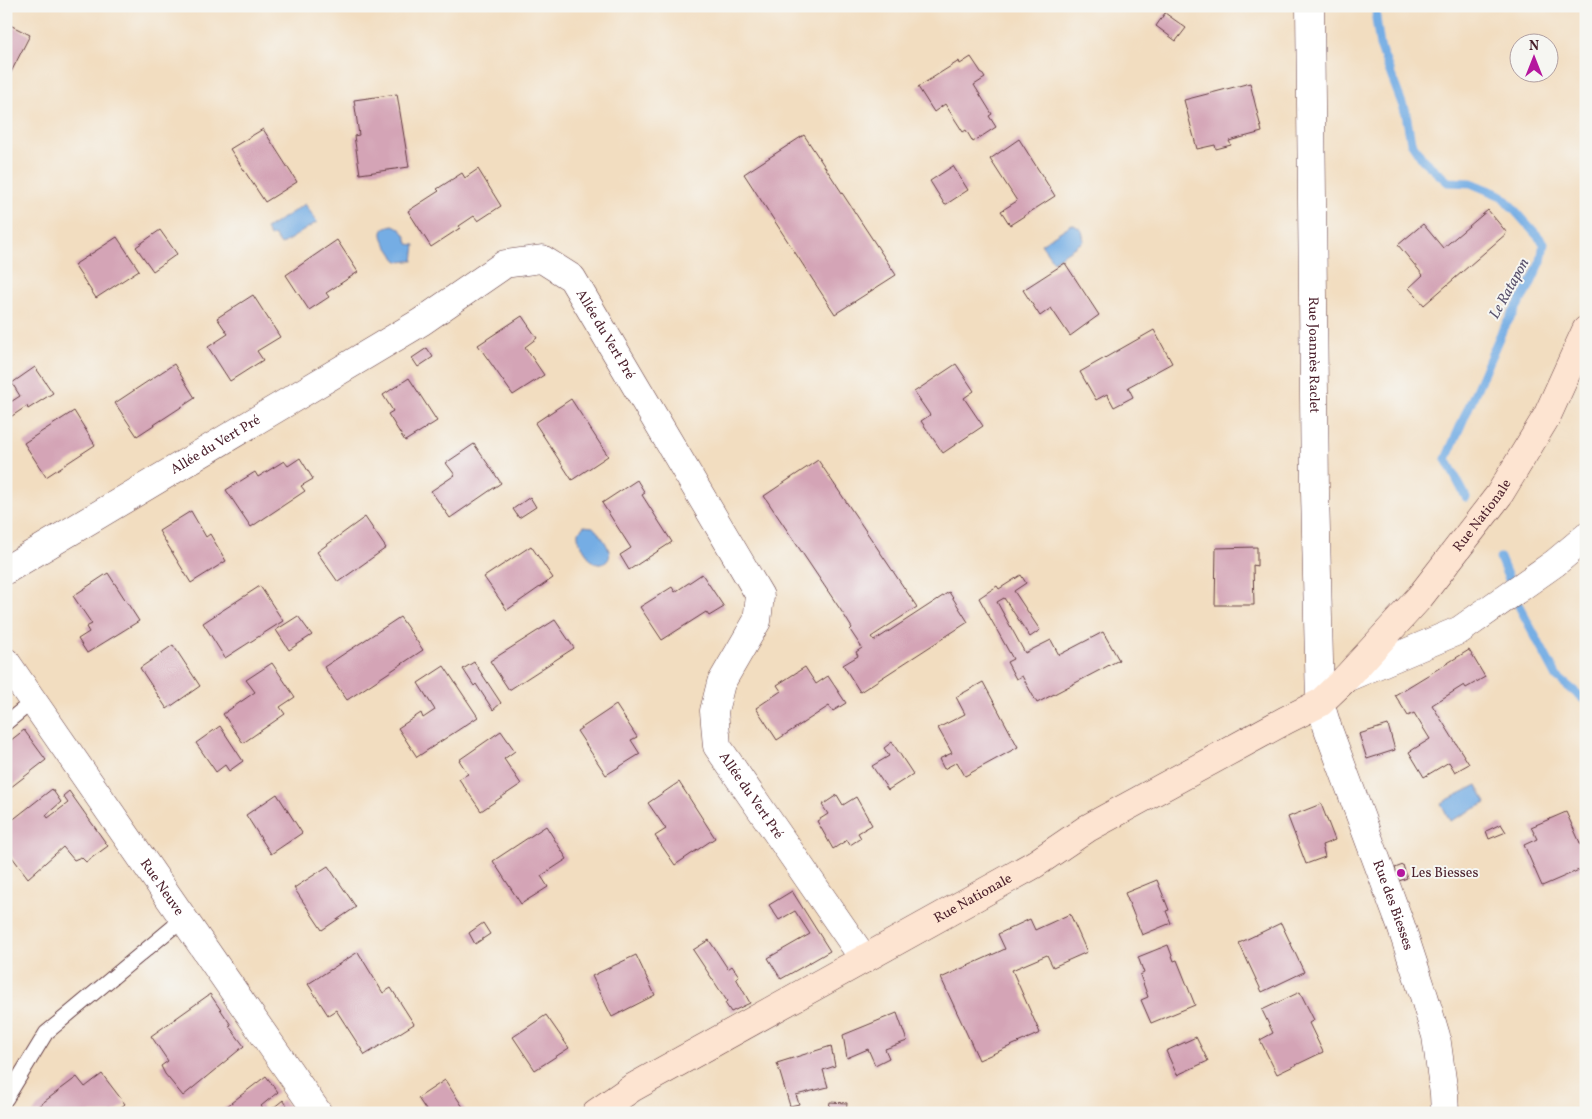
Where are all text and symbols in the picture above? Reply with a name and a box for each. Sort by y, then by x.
north arrow [1510,32,1560,82]
text: N [1529,37,1539,56]
water label: Le Ratapon [1485,255,1535,323]
street label: Allée du Vert Pré [571,286,640,383]
street label: Rue Joannès Raclet [1303,297,1324,413]
street label: Allée du Vert Pré [167,410,264,479]
street label: Rue Nationale [1449,475,1516,556]
street label: Allée du Vert Pré [715,748,788,843]
street label: Rue Neuve [135,855,188,920]
street label: Rue des Biesses [1368,857,1418,953]
place label: Les Biesses [1411,864,1478,883]
marker: Les Biesses [1395,867,1407,879]
street label: Rue Nationale [930,869,1016,928]

